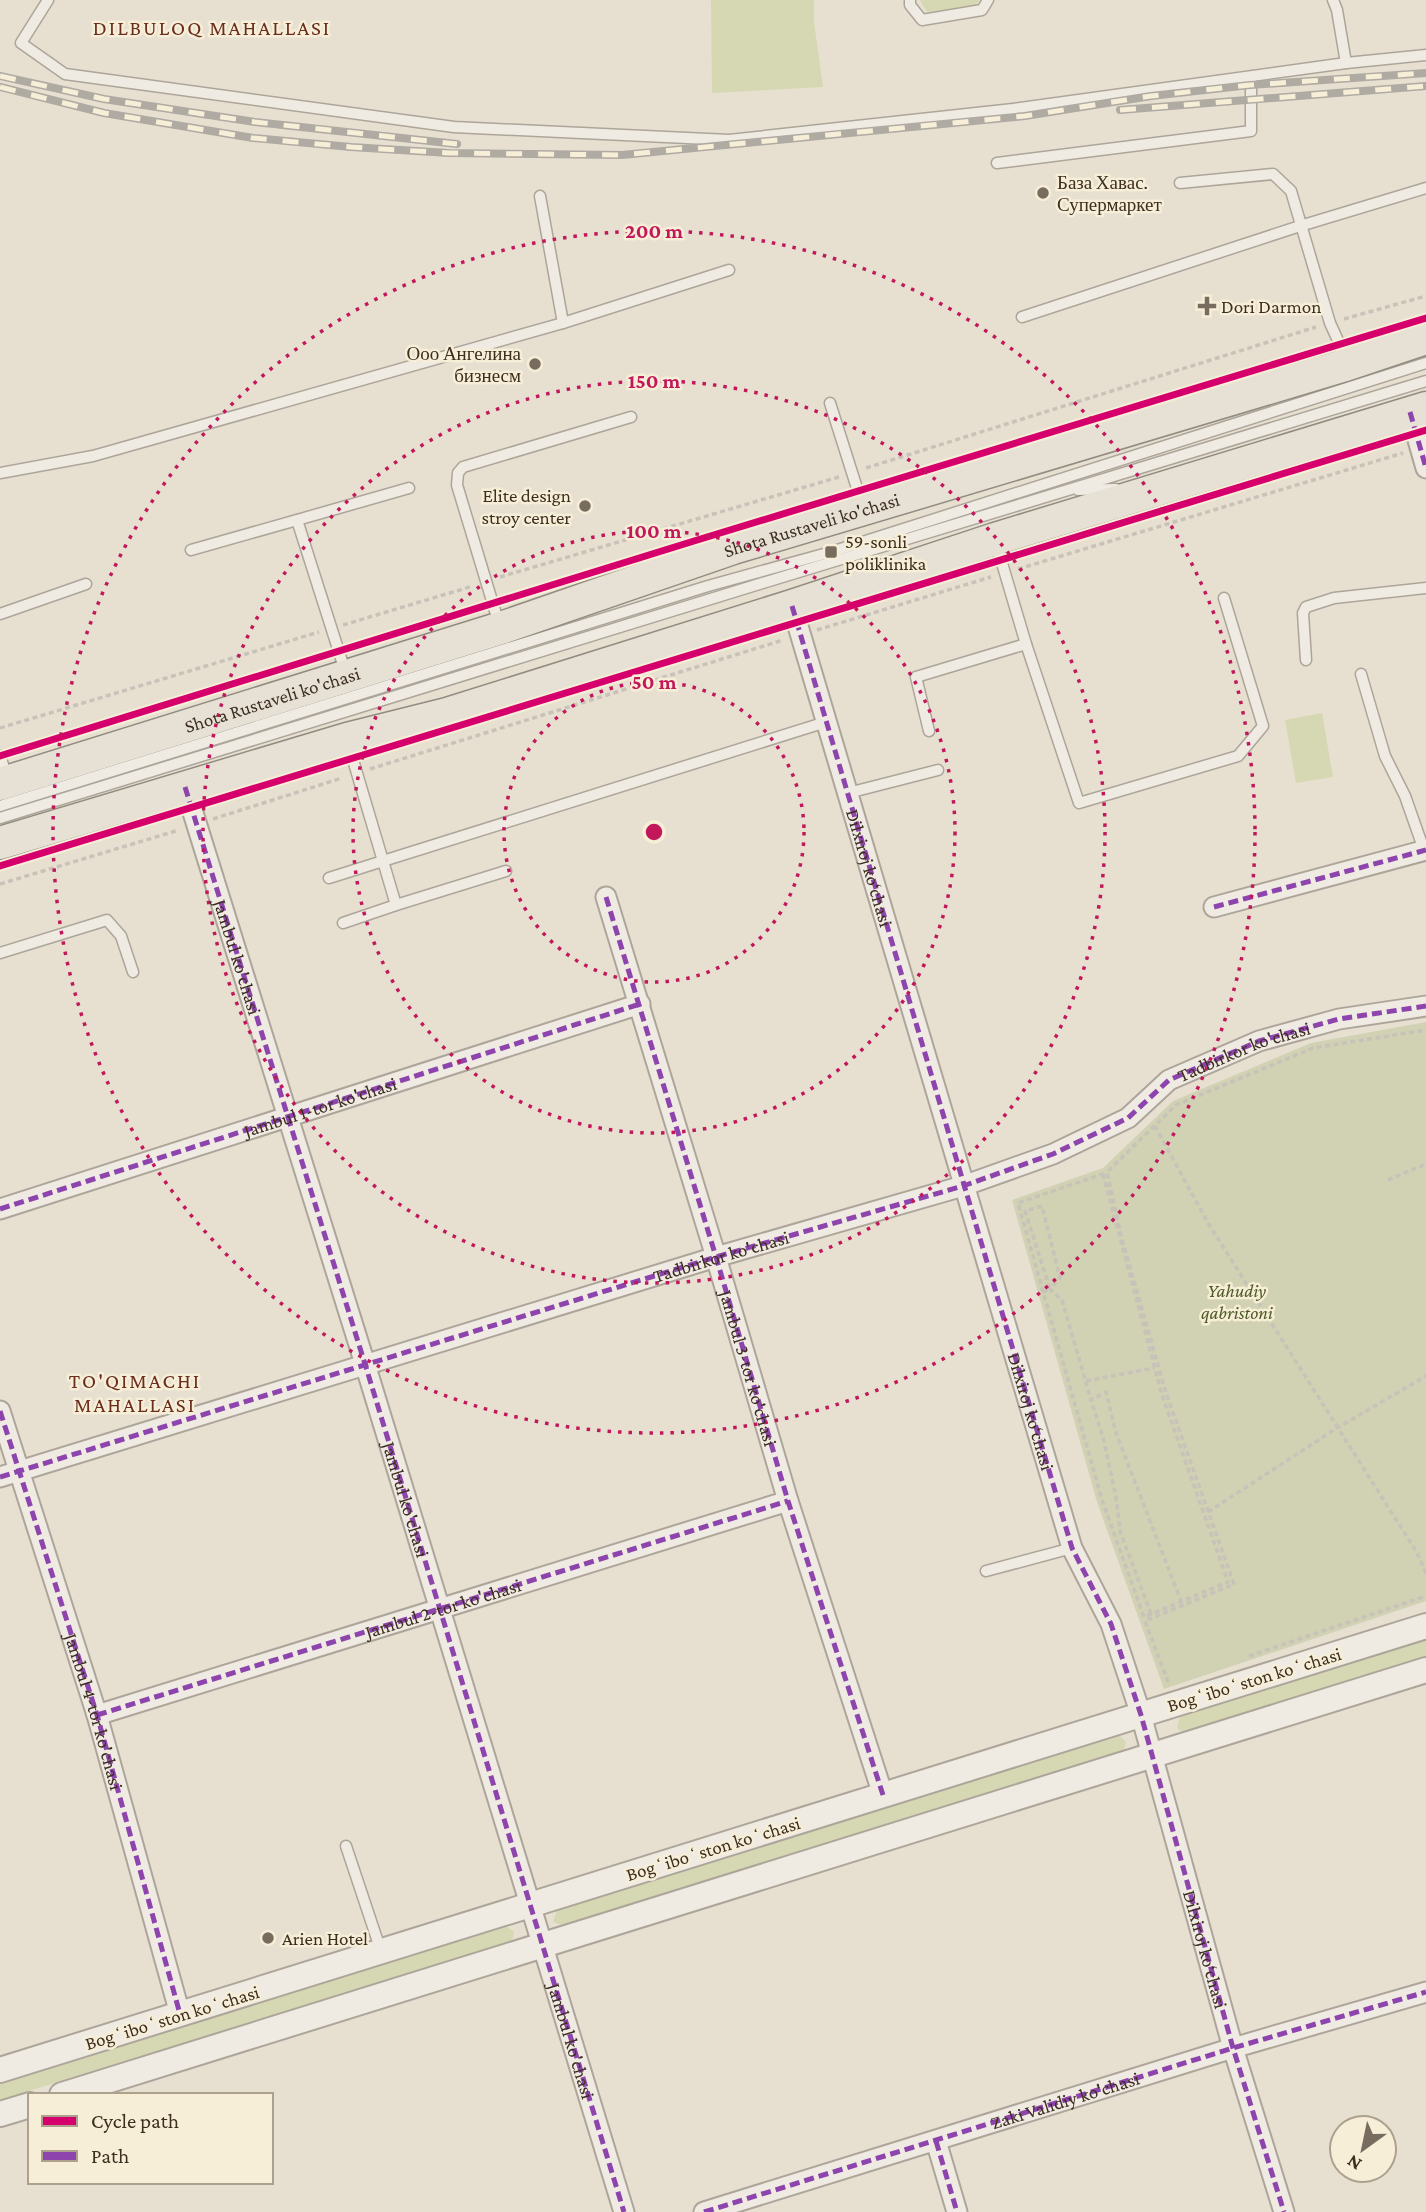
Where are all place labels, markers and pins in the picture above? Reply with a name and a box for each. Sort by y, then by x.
place label: База Хавас. Супермаркет [1057,172,1163,215]
marker: База Хавас. Супермаркет [1035,185,1051,201]
place label: Dori Darmon [1221,296,1321,317]
marker: Dori Darmon [1199,298,1215,314]
place label: Ооо Ангелина бизнесм [407,343,522,386]
marker: Ооо Ангелина бизнесм [527,356,543,372]
place label: Elite design stroy center [482,485,571,528]
marker: Elite design stroy center [577,498,593,514]
place label: 59-sonli poliklinika [845,531,927,574]
marker: 59-sonli poliklinika [823,544,839,560]
centre of rings [642,820,666,844]
place label: Arien Hotel [282,1928,368,1949]
marker: Arien Hotel [260,1930,276,1946]

